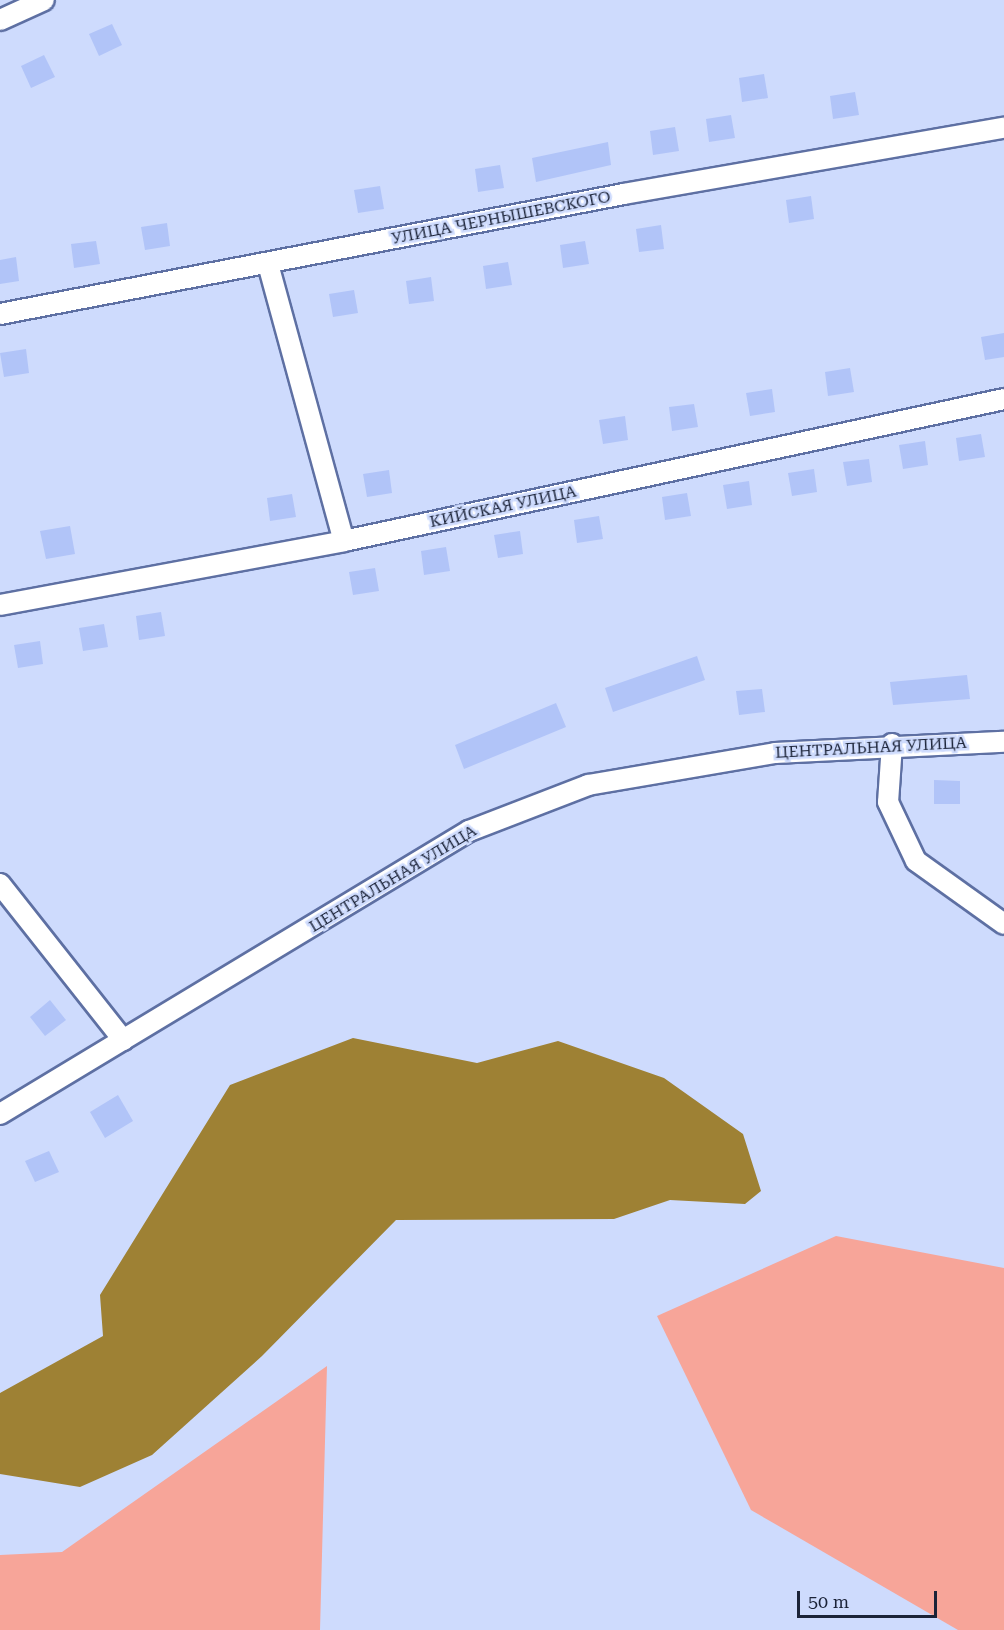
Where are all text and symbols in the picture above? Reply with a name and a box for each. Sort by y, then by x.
street label: УЛИЦА ЧЕРНЫШЕВСКОГО [390,187,612,249]
street label: КИЙСКАЯ УЛИЦА [428,482,578,532]
street label: ЦЕНТРАЛЬНАЯ УЛИЦА [775,733,967,763]
street label: ЦЕНТРАЛЬНАЯ УЛИЦА [306,821,480,937]
scale bar [800,1579,940,1617]
text: 50 m [808,1591,849,1612]

